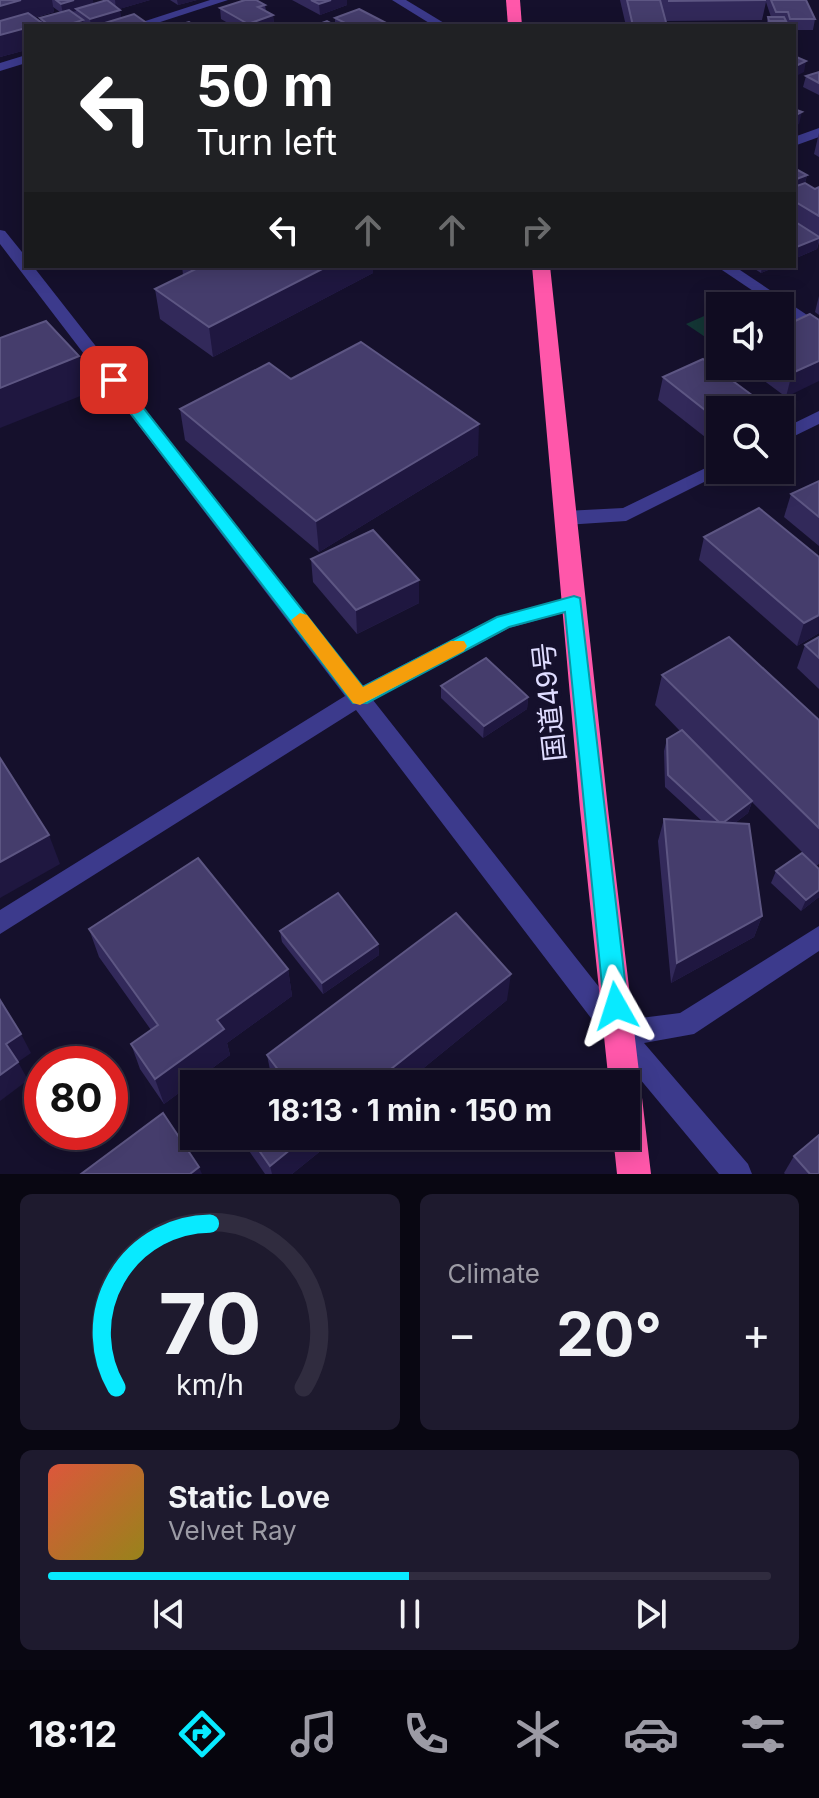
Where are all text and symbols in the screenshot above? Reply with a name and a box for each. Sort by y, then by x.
text: 50 m [196,52,334,120]
icon: left [64,56,168,160]
text: Turn left [196,120,337,164]
icon: left [262,208,306,252]
icon: ahead [346,208,390,252]
icon: ahead [430,208,474,252]
icon: right [514,208,558,252]
map controls [706,292,794,484]
button: sound [706,292,794,380]
pin [80,346,148,414]
icon: arrive [92,358,136,402]
button: search [706,396,794,484]
street label: 国道49号 [526,641,572,763]
position arrow [574,964,658,1048]
speed limit sign: 80 [24,1046,128,1150]
text: 18:13 · 1 min · 150 m [268,1092,552,1128]
text: Climate [448,1258,540,1289]
text: 70 [158,1273,261,1374]
text: 20° [556,1298,662,1370]
text: − [448,1307,477,1361]
text: + [742,1307,771,1361]
text: km/h [176,1367,244,1402]
text: Static Love [168,1479,330,1515]
text: Velvet Ray [168,1515,297,1546]
icon: previous [147,1592,191,1636]
icon: pause [388,1592,432,1636]
icon: next [629,1592,673,1636]
icon: directions [174,1706,230,1762]
icon: music [286,1706,342,1762]
icon: phone [398,1706,454,1762]
icon: climate [510,1706,566,1762]
icon: car [623,1706,679,1762]
icon: filters [735,1706,791,1762]
text: 18:12 [28,1712,117,1756]

